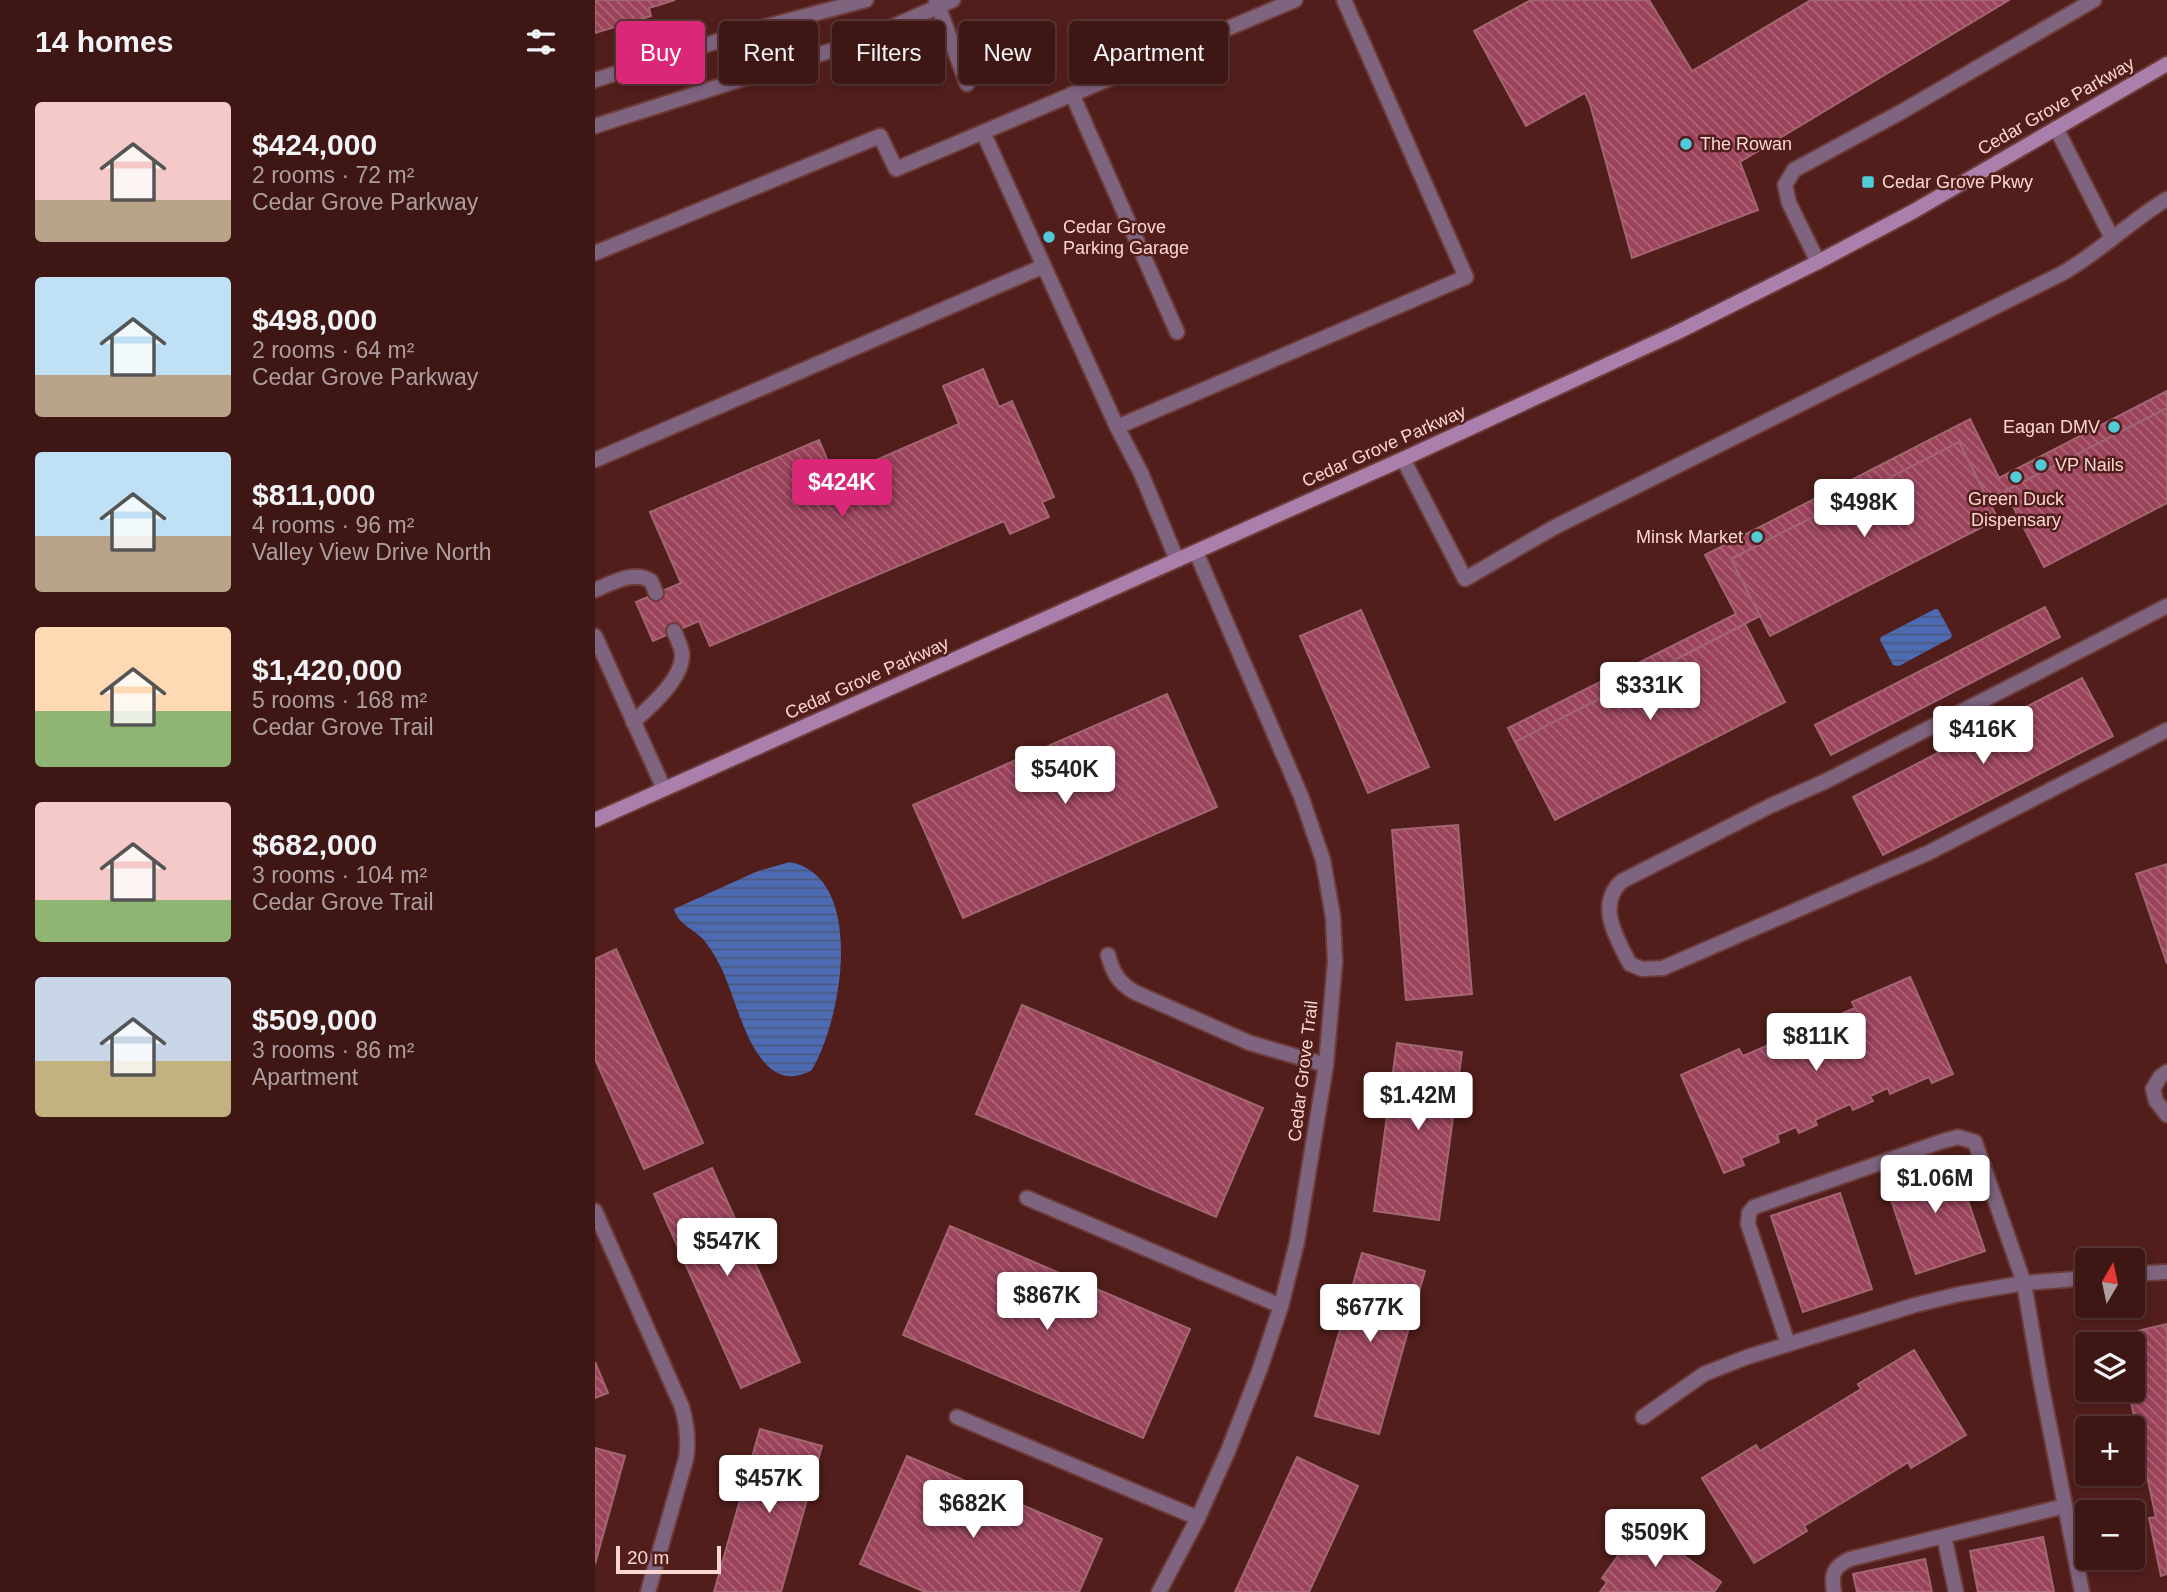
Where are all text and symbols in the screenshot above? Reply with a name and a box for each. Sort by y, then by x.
chip: Buy [616,21,705,84]
chip: Rent [719,21,818,84]
chip: Filters [832,21,945,84]
chip: New [959,21,1055,84]
chip: Apartment [1069,21,1228,84]
icon: filters [522,23,560,61]
text: 14 homes [35,25,173,58]
street label: Cedar Grove Parkway [1974,53,2138,159]
text: $424,000 [252,128,377,161]
icon: home [91,130,175,214]
place label: The Rowan [1700,134,1792,154]
marker: The Rowan [1678,136,1694,152]
text: 2 rooms · 72 m² [252,162,414,188]
place label: Cedar Grove Pkwy [1882,172,2033,192]
marker: Cedar Grove Pkwy [1860,174,1876,190]
text: Cedar Grove Parkway [252,189,478,215]
place label: Cedar Grove Parking Garage [1063,217,1189,258]
marker: Cedar Grove Parking Garage [1041,229,1057,245]
text: $498,000 [252,303,377,336]
icon: home [91,305,175,389]
text: 2 rooms · 64 m² [252,337,414,363]
text: Cedar Grove Parkway [252,364,478,390]
street label: Cedar Grove Parkway [1299,401,1469,491]
place label: Eagan DMV [2003,417,2100,437]
marker: Eagan DMV [2106,419,2122,435]
place label: VP Nails [2055,455,2124,475]
marker: VP Nails [2033,457,2049,473]
pin: $424K [793,460,891,519]
text: $424K [808,469,876,495]
marker: Green Duck Dispensary [2008,469,2024,485]
text: $811,000 [252,478,375,511]
icon: home [91,480,175,564]
pin: $498K [1815,480,1913,539]
text: $498K [1830,489,1898,515]
place label: Green Duck Dispensary [1968,489,2065,530]
text: 4 rooms · 96 m² [252,512,414,538]
place label: Minsk Market [1636,527,1743,547]
marker: Minsk Market [1749,529,1765,545]
text: Valley View Drive North [252,539,491,565]
street label: Cedar Grove Parkway [782,633,952,723]
text: $1,420,000 [252,653,402,686]
icon: home [91,655,175,739]
pin: $331K [1601,662,1699,722]
text: $331K [1616,672,1684,698]
text: 5 rooms · 168 m² [252,687,427,713]
pin: $416K [1934,706,2032,766]
text: Cedar Grove Trail [252,714,434,740]
text: $416K [1949,716,2017,742]
pin: $540K [1016,746,1114,806]
text: $540K [1031,756,1099,782]
text: $682,000 [252,828,377,861]
icon: home [91,830,175,914]
text: 3 rooms · 104 m² [252,862,427,888]
text: Cedar Grove Trail [252,889,434,915]
street label: Cedar Grove Trail [1284,999,1322,1143]
text: $509,000 [252,1003,377,1036]
icon: home [91,1005,175,1089]
pin: $811K [1767,1014,1865,1073]
text: $811K [1783,1023,1849,1049]
text: 3 rooms · 86 m² [252,1037,414,1063]
text: Apartment [252,1064,358,1090]
pin: $1.42M [1361,1072,1475,1132]
text: $1.42M [1380,1082,1456,1108]
pin: $1.06M [1878,1156,1992,1215]
text: $1.06M [1897,1165,1973,1191]
pin: $547K [678,1218,776,1278]
text: $547K [693,1228,761,1254]
north arrow [2075,1248,2145,1318]
map controls [2075,1248,2145,1570]
pin: $867K [998,1272,1096,1332]
text: $867K [1013,1282,1081,1308]
pin: $677K [1321,1284,1419,1344]
text: $677K [1336,1294,1404,1320]
button: layers [2075,1332,2145,1402]
button: + [2075,1416,2145,1486]
pin: $457K [720,1456,818,1515]
text: $457K [735,1465,803,1491]
pin: $682K [924,1480,1022,1540]
text: $682K [939,1490,1007,1516]
button: − [2075,1500,2145,1570]
pin: $509K [1606,1510,1704,1569]
text: $509K [1621,1519,1689,1545]
scale bar [616,1543,721,1575]
text: 20 m [627,1547,669,1568]

